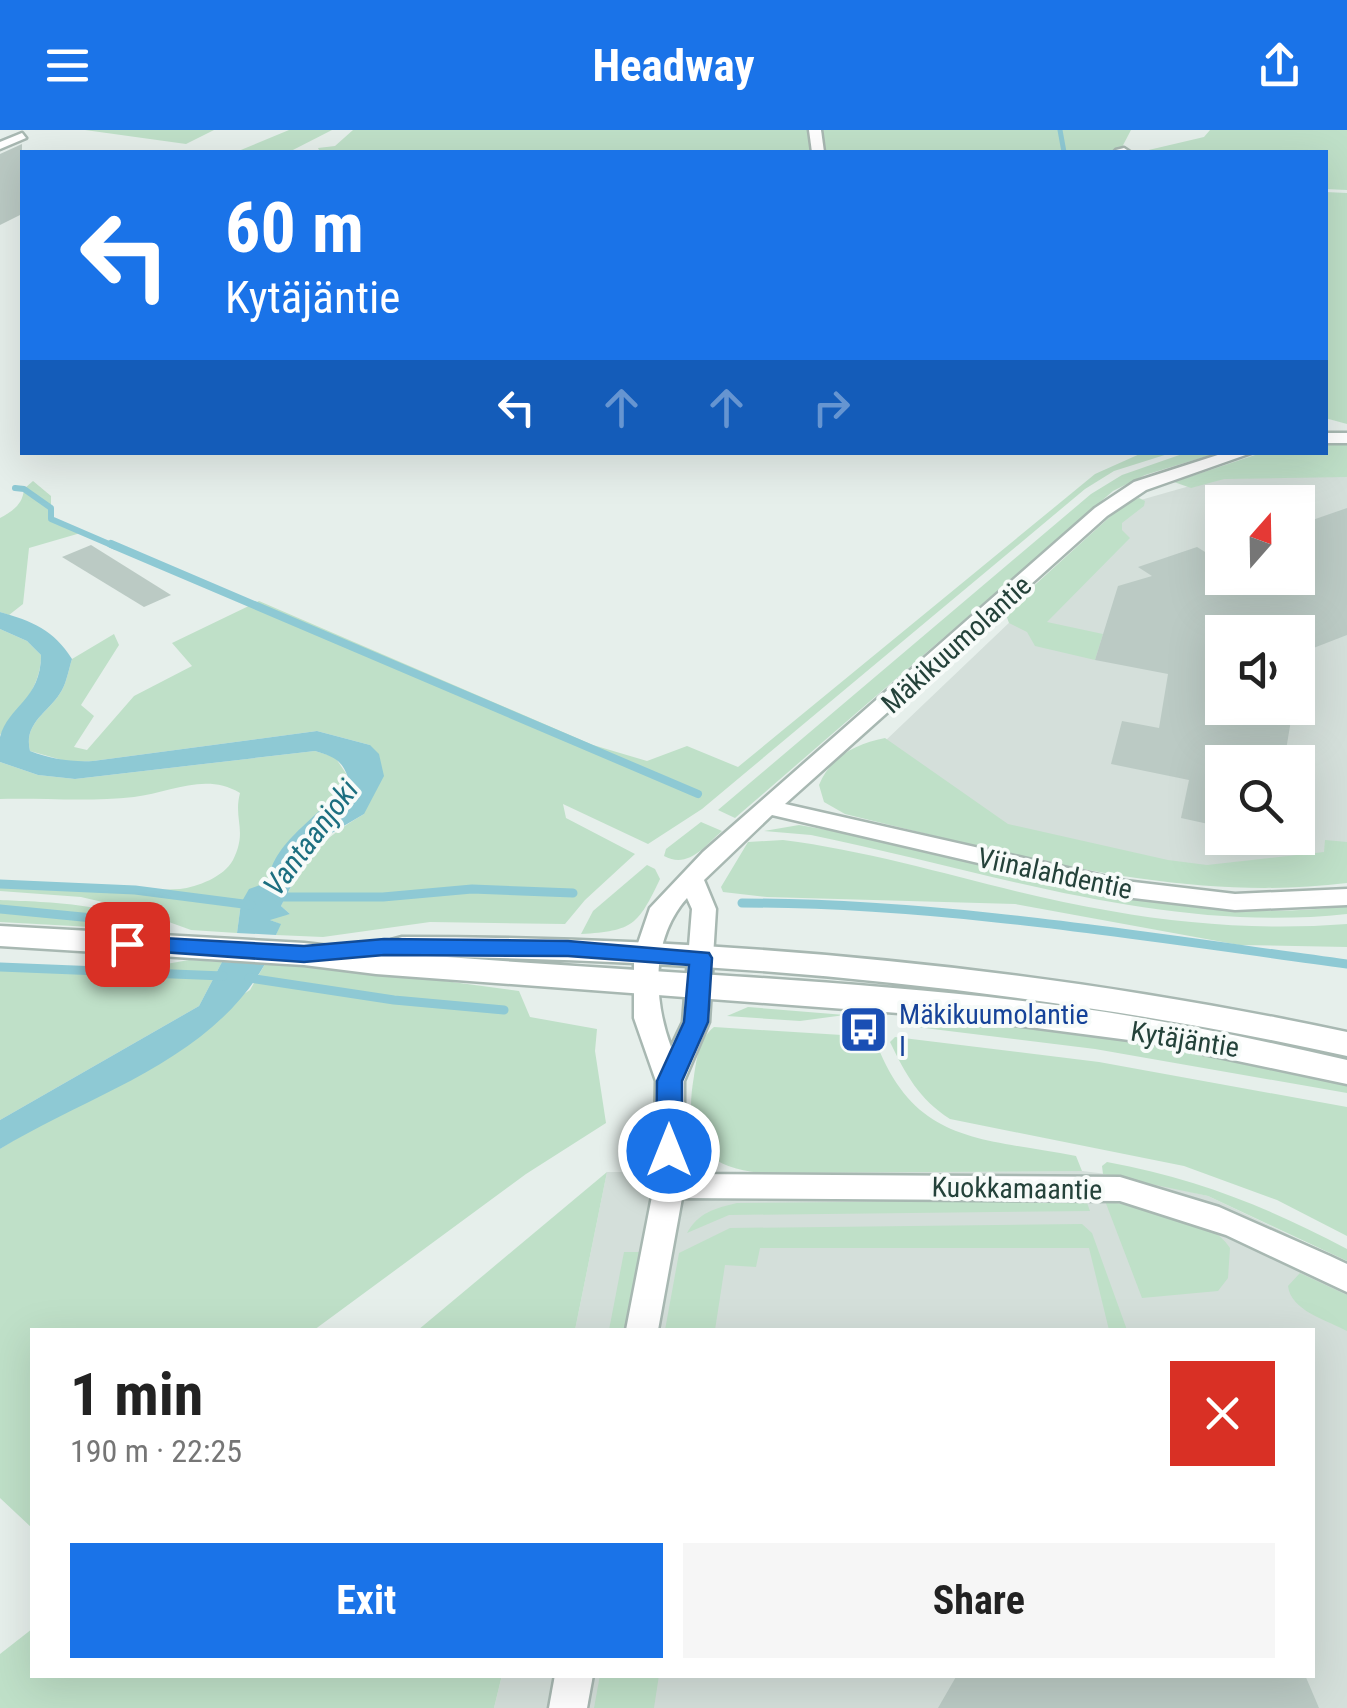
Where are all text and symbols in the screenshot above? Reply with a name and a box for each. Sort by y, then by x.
icon: menu [40,38,95,93]
icon: share [1252,38,1307,93]
text: Headway [592,39,755,92]
text: 60 m [225,187,364,269]
icon: left [60,190,190,320]
text: Kytäjäntie [225,271,400,324]
icon: left [489,380,544,435]
icon: ahead [594,380,649,435]
icon: ahead [699,380,754,435]
icon: right [804,380,859,435]
north arrow [1205,485,1315,595]
map controls [1205,485,1315,855]
street label: Mäkikuumolantie [875,569,1038,720]
button: sound [1205,615,1315,725]
button: search [1205,745,1315,855]
water label: Vantaanjoki [256,773,365,902]
street label: Viinalahdentie [975,841,1135,906]
pin [85,902,170,987]
icon: arrive [100,917,155,972]
place label: Mäkikuumolantie I [899,998,1089,1063]
bus stop icon: Mäkikuumolantie I [838,1004,890,1056]
street label: Kytäjäntie [1128,1015,1241,1064]
position arrow [617,1099,721,1203]
street label: Kuokkamaantie [931,1171,1103,1206]
text: 1 min [70,1359,203,1430]
button: close [1170,1361,1275,1466]
text: 190 m · 22:25 [70,1432,242,1470]
button: Exit [70,1543,663,1658]
button: Share [683,1543,1275,1658]

